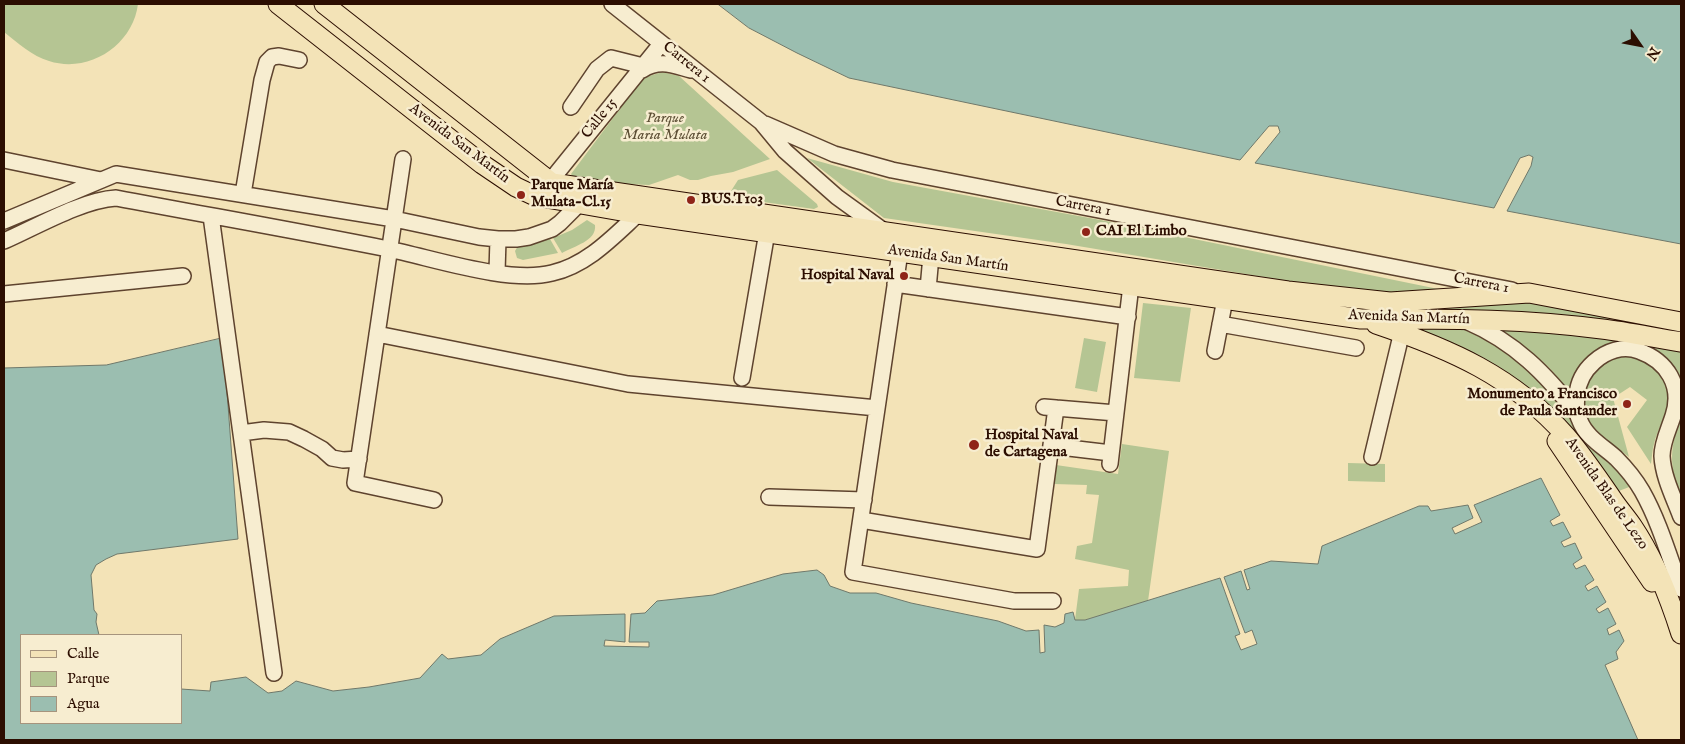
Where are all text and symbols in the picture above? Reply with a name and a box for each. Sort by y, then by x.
north arrow [1615,20,1665,70]
street label: Carrera 1 [659,38,713,88]
text: N [1642,43,1663,63]
street label: Calle 15 [578,95,622,143]
street label: Avenida San Martín [405,100,513,188]
park label: Parque Maria Mulata [623,110,707,145]
place label: Parque María Mulata-Cl.15 [531,177,614,212]
marker: Parque María Mulata-Cl.15 [515,189,527,201]
place label: BUS.T103 [701,191,763,209]
street label: Carrera 1 [1054,193,1112,221]
marker: BUS.T103 [685,194,697,206]
place label: CAI El Limbo [1096,223,1187,241]
marker: CAI El Limbo [1080,226,1092,238]
street label: Avenida San Martín [887,242,1009,276]
place label: Hospital Naval [801,267,894,285]
marker: Hospital Naval [898,270,910,282]
street label: Carrera 1 [1452,270,1510,298]
street label: Avenida San Martín [1348,307,1470,329]
place label: Monumento a Francisco de Paula Santander [1467,386,1617,421]
marker: Monumento a Francisco de Paula Santander [1621,398,1633,410]
place label: Hospital Naval de Cartagena [985,427,1078,462]
street label: Avenida Blas de Lezo [1561,434,1651,554]
marker: Hospital Naval de Cartagena [967,438,981,452]
legend [20,634,182,724]
text: Calle [67,644,99,663]
text: Parque [67,669,110,688]
text: Agua [67,694,100,713]

